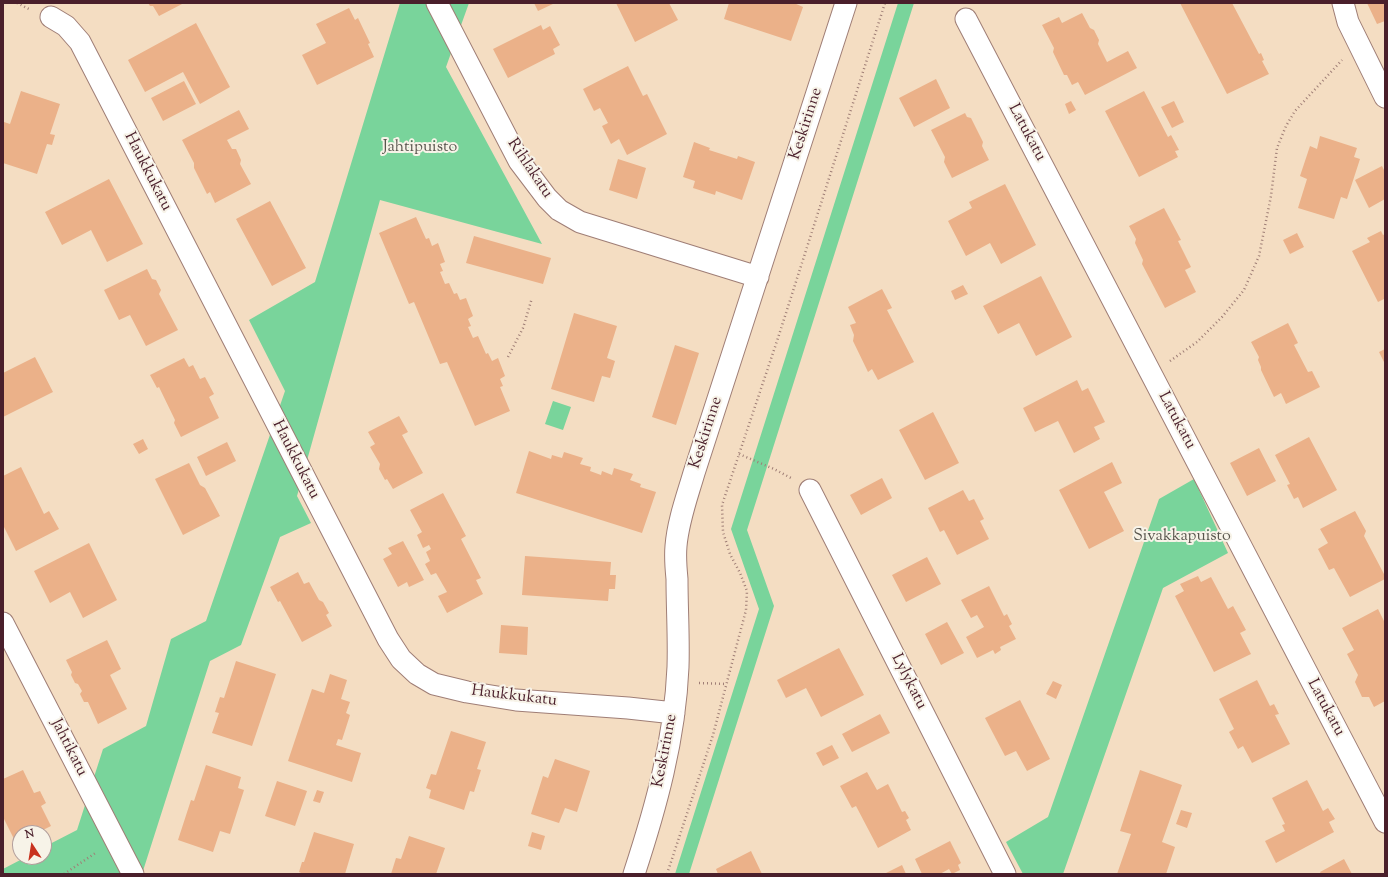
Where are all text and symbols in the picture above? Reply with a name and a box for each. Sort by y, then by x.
street label: Keskirinne [786,86,828,162]
street label: Latukatu [1003,101,1049,165]
street label: Haukkukatu [119,129,175,215]
street label: Rihlakatu [502,135,556,203]
park label: Jahtipuisto [383,138,457,158]
street label: Latukatu [1153,389,1199,453]
street label: Keskirinne [686,395,728,471]
street label: Haukkukatu [267,417,323,503]
park label: Sivakkapuisto [1133,527,1231,547]
street label: Lylykatu [886,651,930,713]
street label: Latukatu [1302,676,1348,740]
street label: Haukkukatu [470,682,558,712]
street label: Keskirinne [649,713,683,789]
street label: Jahtikatu [45,716,91,780]
north arrow [12,825,52,865]
text: N [24,826,36,843]

